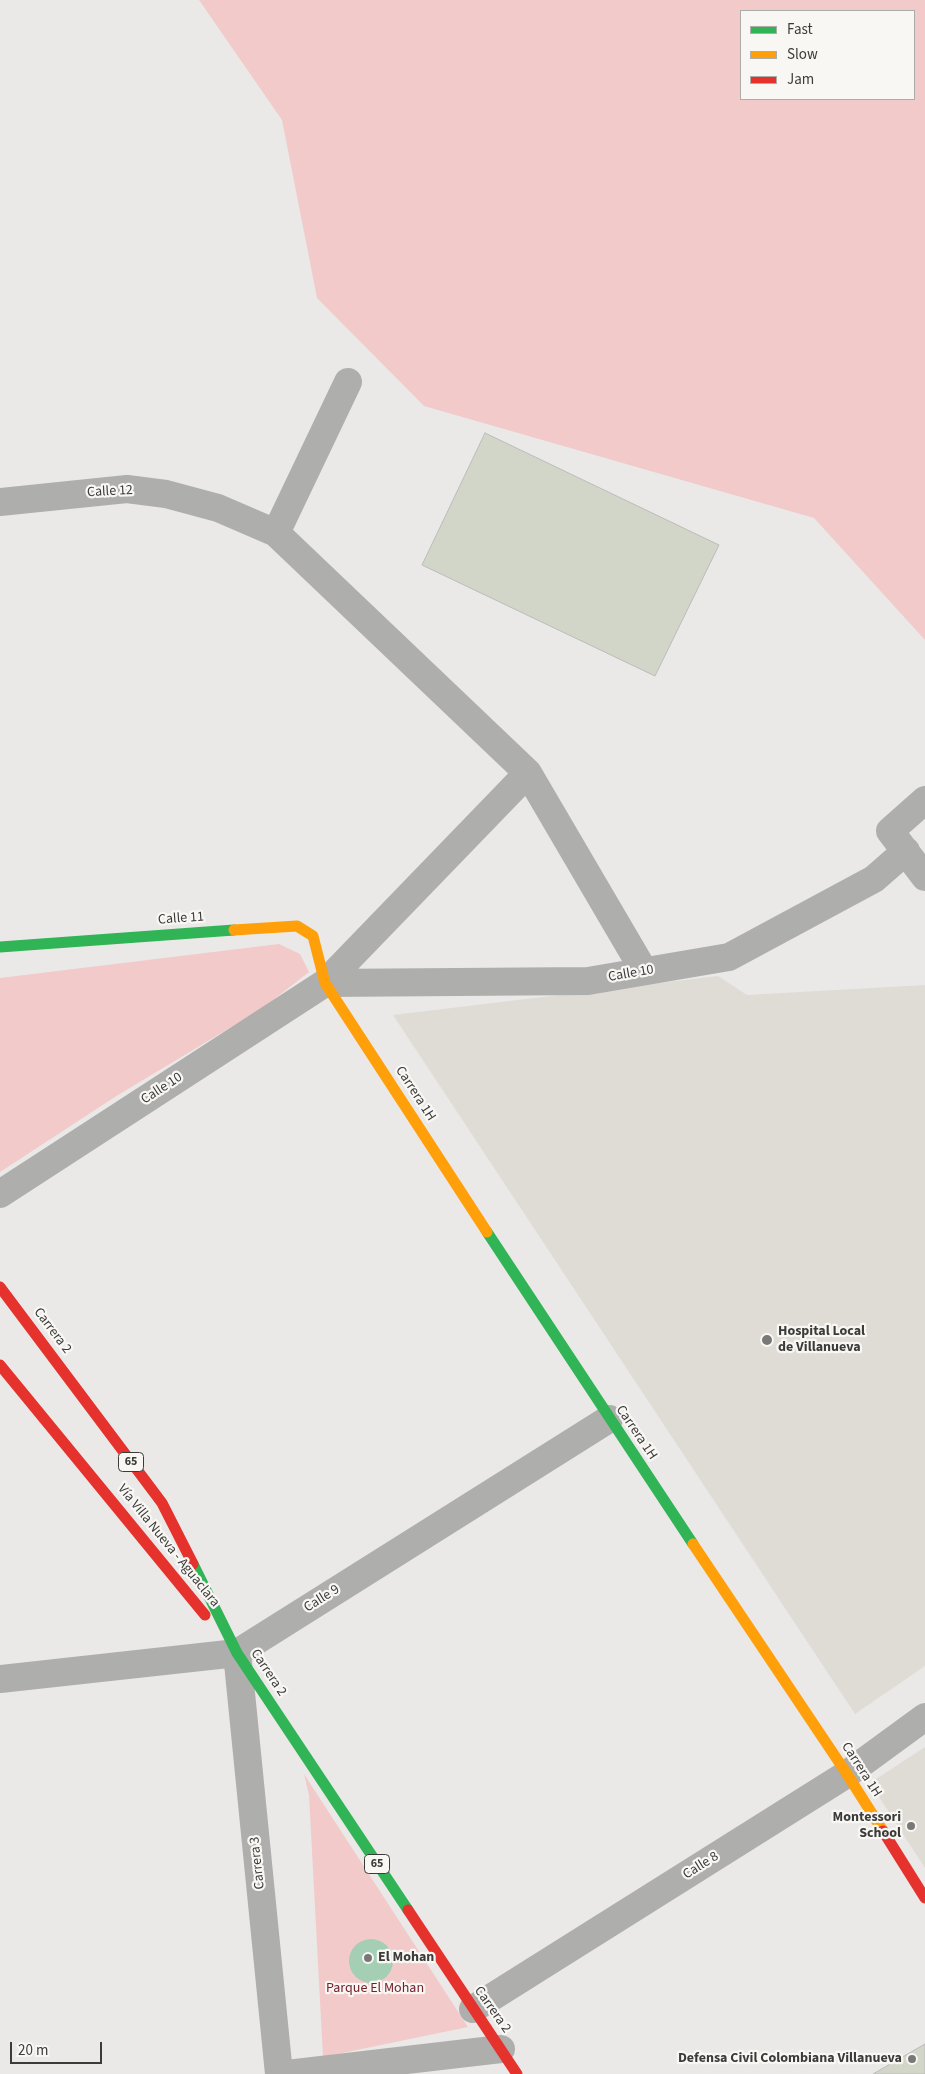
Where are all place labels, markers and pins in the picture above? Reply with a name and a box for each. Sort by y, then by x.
place label: Hospital Local de Villanueva [778,1324,865,1356]
marker: Hospital Local de Villanueva [760,1333,774,1347]
place label: Montessori School [833,1810,901,1842]
marker: Montessori School [905,1820,917,1832]
place label: El Mohan [378,1950,434,1966]
marker: El Mohan [362,1952,374,1964]
place label: Defensa Civil Colombiana Villanueva [678,2051,902,2067]
marker: Defensa Civil Colombiana Villanueva [906,2053,918,2065]

